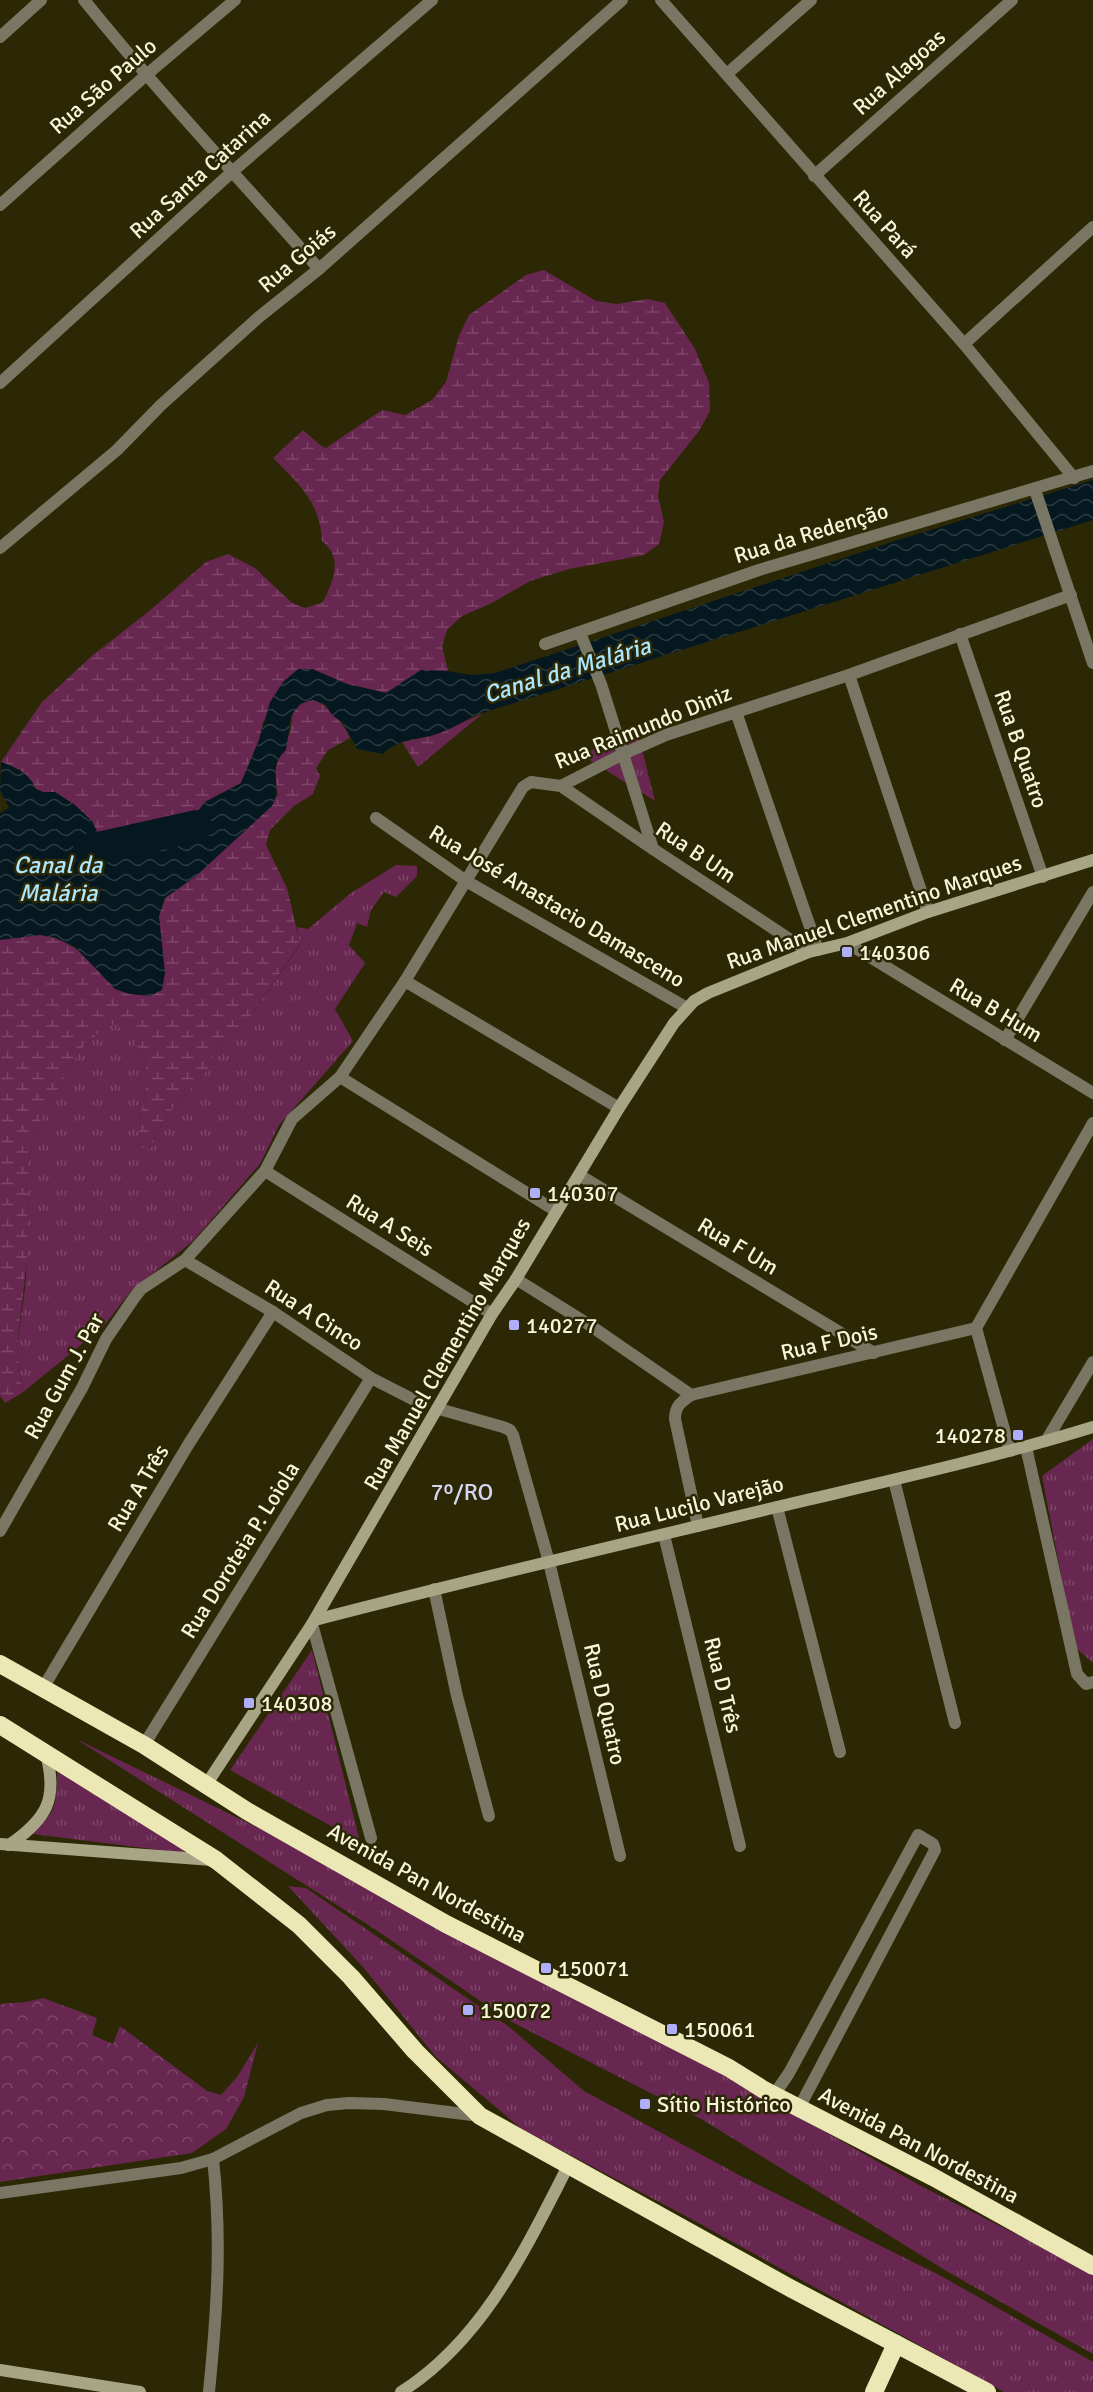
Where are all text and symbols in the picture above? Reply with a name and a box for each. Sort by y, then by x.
street label: Rua Alagoas [847,23,951,121]
street label: Rua São Paulo [44,32,162,140]
street label: Rua Santa Catarina [124,104,276,244]
street label: Rua Pará [847,184,923,264]
street label: Rua Goiás [253,218,341,298]
street label: Rua da Redenção [731,497,891,569]
water label: Canal da Malária [480,630,655,710]
street label: Rua Raimundo Diniz [551,679,736,775]
street label: Rua B Quatro [988,686,1054,812]
street label: Rua B Um [651,815,741,889]
street label: Rua José Anastacio Damasceno [424,819,690,993]
street label: Rua Manuel Clementino Marques [723,849,1025,975]
water label: Canal da Malária [14,850,103,908]
place label: 140306 [859,939,930,966]
marker: 140306 [840,945,854,959]
street label: Rua B Hum [945,972,1047,1048]
place label: 140307 [547,1180,618,1207]
marker: 140307 [528,1186,542,1200]
street label: Rua A Seis [341,1188,439,1262]
street label: Rua F Um [693,1211,783,1281]
street label: Rua Manuel Clementino Marques [358,1213,536,1495]
street label: Rua A Cinco [260,1273,368,1357]
street label: Rua Gum J. Par [18,1308,110,1444]
place label: 140277 [526,1312,597,1339]
marker: 140277 [507,1318,521,1332]
street label: Rua F Dois [778,1318,880,1366]
place label: 140278 [935,1422,1006,1449]
marker: 140278 [1011,1428,1025,1442]
street label: Rua A Três [101,1439,175,1537]
street label: Rua Doroteia P. Loiola [175,1457,305,1643]
street label: Rua Lucilo Varejão [612,1470,786,1538]
district label: 7º/RO [431,1477,493,1507]
street label: Rua D Três [698,1634,748,1736]
street label: Rua D Quatro [578,1641,632,1767]
place label: 140308 [261,1690,332,1717]
marker: 140308 [242,1696,256,1710]
street label: Avenida Pan Nordestina [323,1817,531,1949]
place label: 150071 [558,1955,629,1982]
marker: 150071 [539,1961,553,1975]
place label: 150072 [480,1997,551,2024]
marker: 150072 [461,2003,475,2017]
place label: 150061 [684,2016,755,2043]
marker: 150061 [665,2022,679,2036]
street label: Avenida Pan Nordestina [814,2081,1024,2209]
place label: Sítio Histórico [657,2091,791,2118]
marker: Sítio Histórico [638,2097,652,2111]

